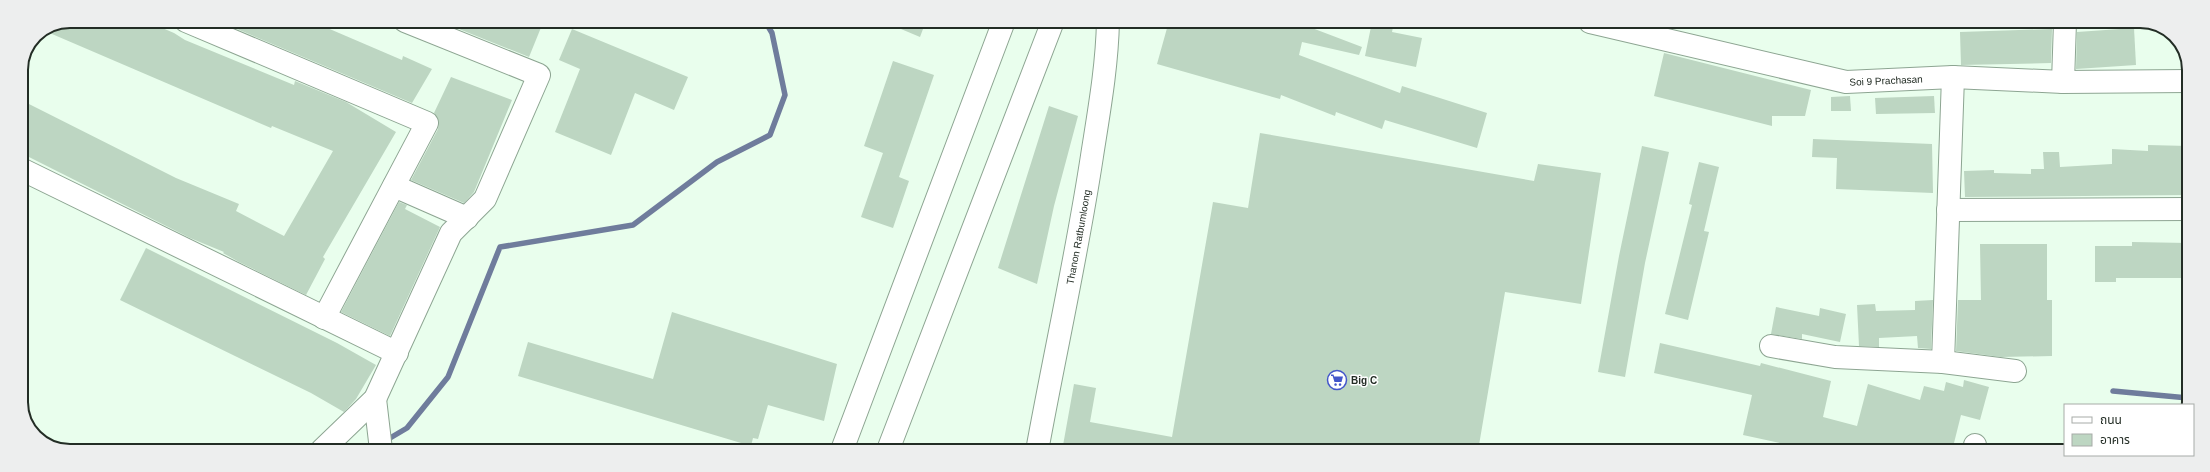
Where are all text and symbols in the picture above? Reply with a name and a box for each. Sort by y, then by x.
street label: Soi 9 Prachasan [1849,73,1923,87]
street label: Thanon Ratbumloong [1064,189,1092,285]
supermarket icon: Big C [1326,369,1348,391]
place label: Big C [1351,375,1377,386]
legend [2064,404,2194,456]
text: ถนน [2100,413,2122,427]
text: อาคาร [2100,433,2130,447]

